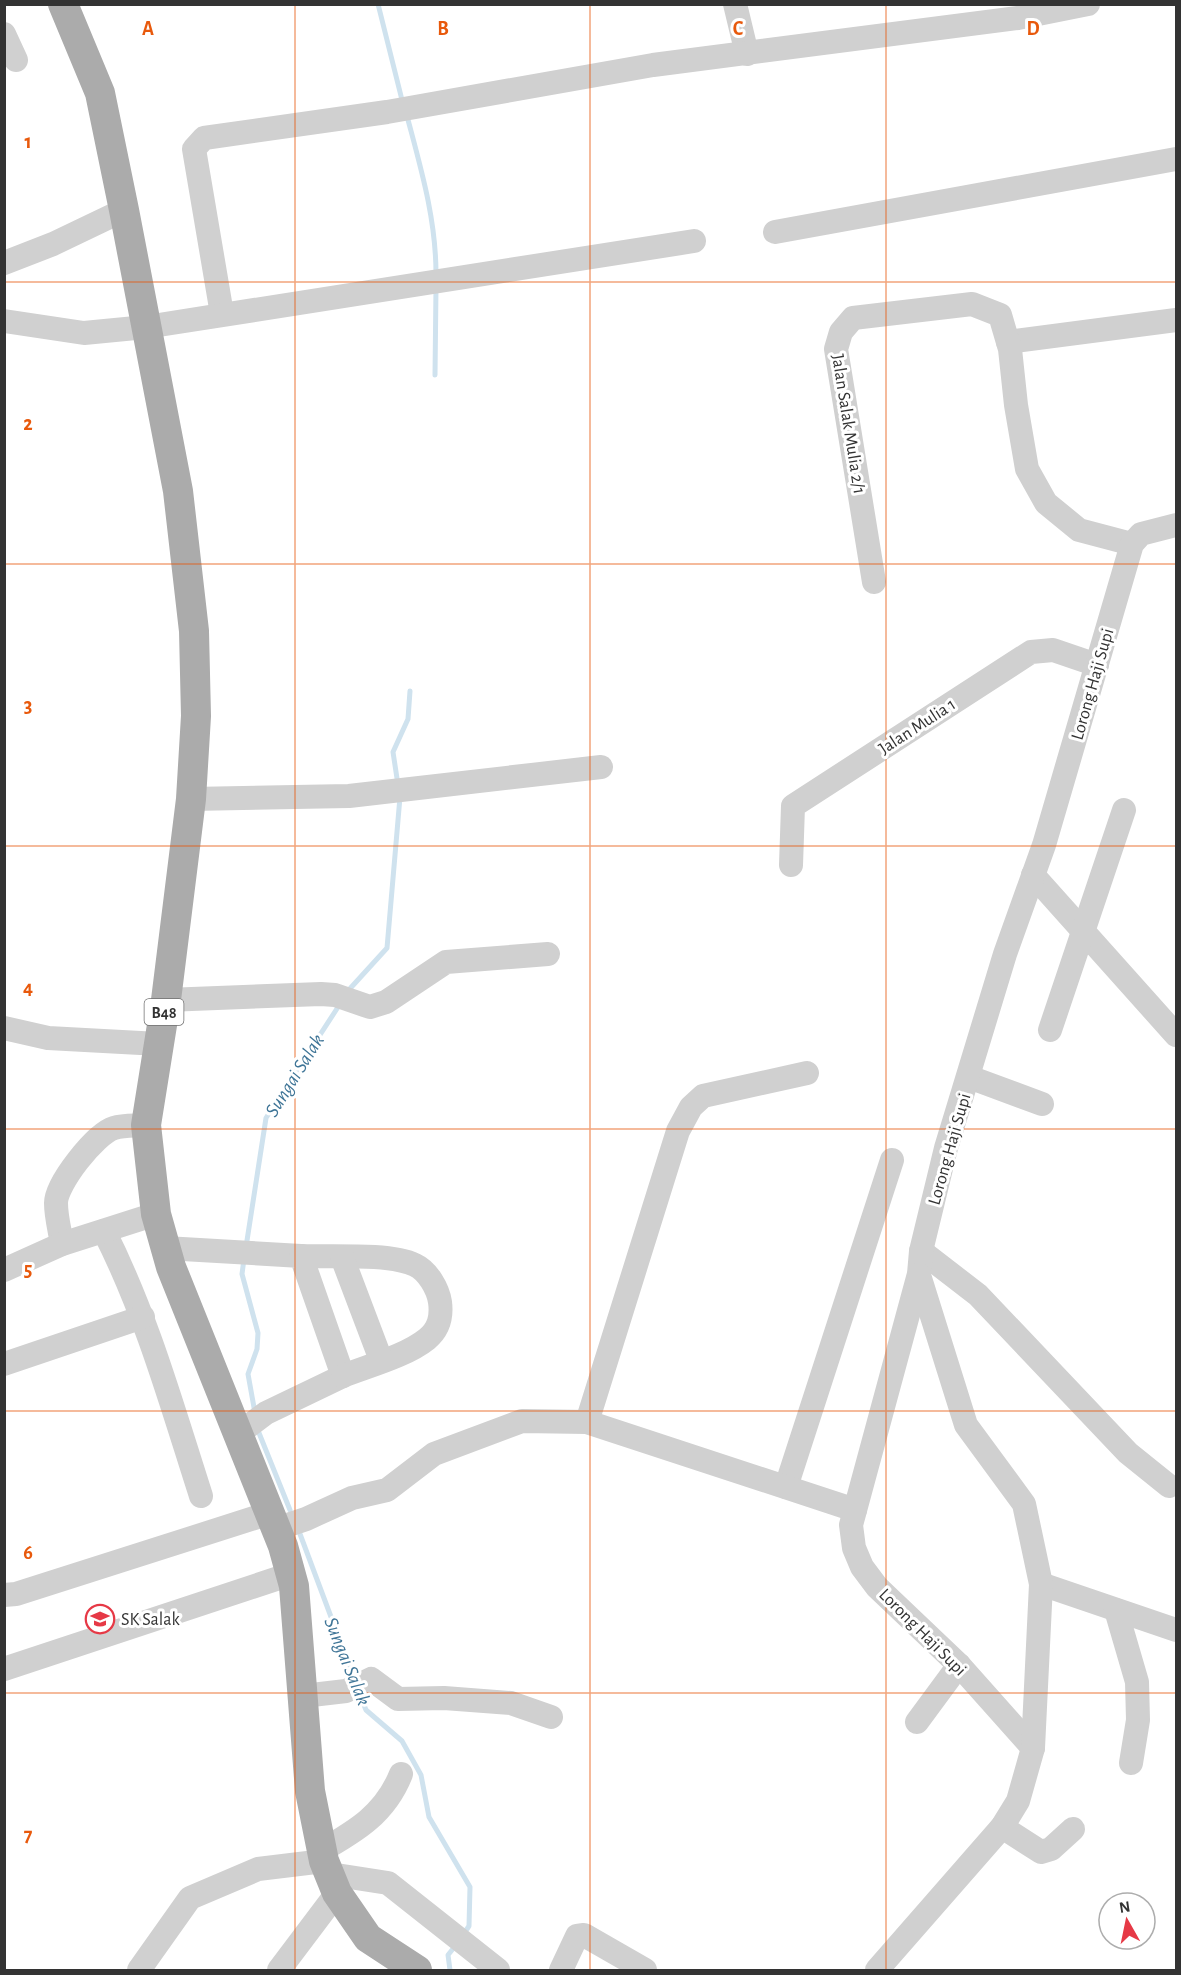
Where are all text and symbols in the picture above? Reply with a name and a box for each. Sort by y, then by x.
text: A [142,19,154,39]
text: B [437,19,449,39]
text: C [733,19,744,39]
text: D [1026,19,1040,39]
text: 1 [24,132,32,152]
street label: Jalan Salak Mulia 2/1 [828,353,868,495]
text: 2 [23,414,33,434]
street label: Lorong Haji Supi [1068,627,1117,742]
street label: Jalan Mulia 1 [876,695,959,758]
text: 3 [24,696,32,716]
text: 4 [23,978,33,998]
road number: B48 [144,999,184,1025]
water label: Sungai Salak [262,1031,328,1120]
street label: Lorong Haji Supi [925,1092,974,1207]
text: 5 [24,1260,32,1280]
text: 6 [23,1543,33,1563]
street label: Lorong Haji Supi [875,1586,969,1680]
school or university icon: SK Salak [84,1603,116,1635]
place label: SK Salak [121,1611,181,1629]
water label: Sungai Salak [320,1614,374,1708]
text: 7 [24,1825,33,1845]
north arrow [1097,1891,1157,1951]
text: N [1118,1898,1132,1916]

